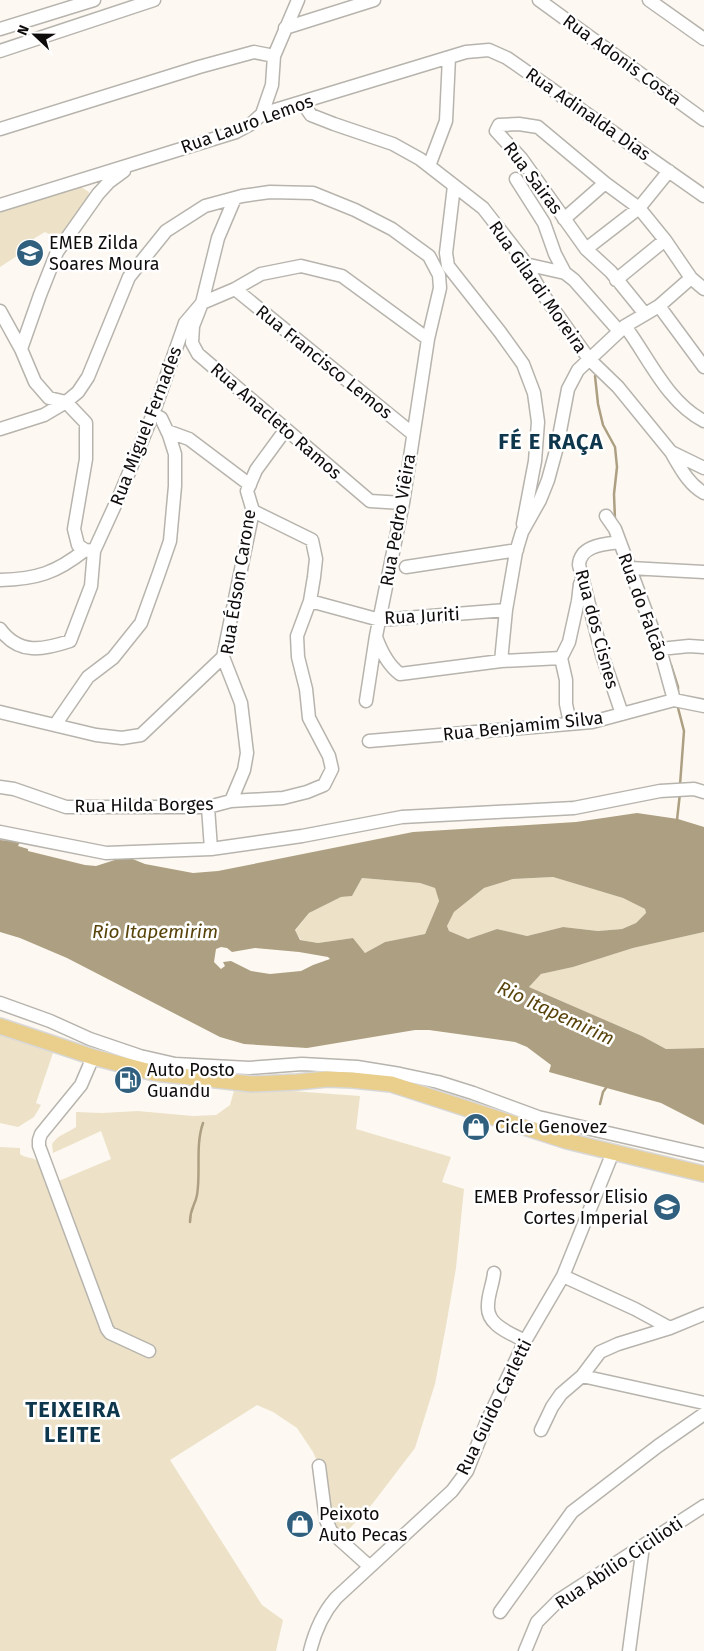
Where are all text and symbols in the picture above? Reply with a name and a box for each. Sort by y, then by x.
north arrow [10,10,60,60]
street label: Rua Adonis Costa [558,10,686,110]
text: N [14,23,33,38]
street label: Rua Adinalda Dias [521,63,655,165]
street label: Rua Lauro Lemos [178,90,316,158]
street label: Rua Sairas [499,137,567,219]
street label: Rua Gilardi Moreira [484,217,592,357]
place label: EMEB Zilda Soares Moura [49,232,159,275]
school or university icon: EMEB Zilda Soares Moura [15,238,45,268]
street label: Rua Francisco Lemos [251,300,397,424]
street label: Rua Miguel Fernades [105,343,187,509]
street label: Rua Anacleto Ramos [206,358,346,484]
district label: FÉ E RAÇA [498,428,604,455]
street label: Rua Pedro Viêira [376,452,420,588]
street label: Rua Édson Carone [215,507,260,656]
street label: Rua do Falcão [613,550,673,664]
street label: Rua dos Cisnes [570,567,624,691]
street label: Rua Juriti [384,603,460,629]
street label: Rua Benjamim Silva [442,707,604,745]
street label: Rua Hilda Borges [74,793,214,817]
water label: Rio Itapemirim [92,920,218,943]
water label: Rio Itapemirim [494,976,618,1050]
place label: Auto Posto Guandu [147,1059,235,1102]
fuel station icon: Auto Posto Guandu [113,1065,143,1095]
shop icon: Cicle Genovez [461,1112,491,1142]
place label: Cicle Genovez [495,1116,607,1138]
place label: EMEB Professor Elisio Cortes Imperial [474,1186,648,1229]
school or university icon: EMEB Professor Elisio Cortes Imperial [652,1192,682,1222]
street label: Rua Guido Carletti [452,1335,536,1479]
district label: TEIXEIRA LEITE [25,1396,121,1448]
place label: Peixoto Auto Pecas [319,1503,407,1546]
shop icon: Peixoto Auto Pecas [285,1509,315,1539]
street label: Rua Abílio Cicilioti [551,1512,687,1614]

